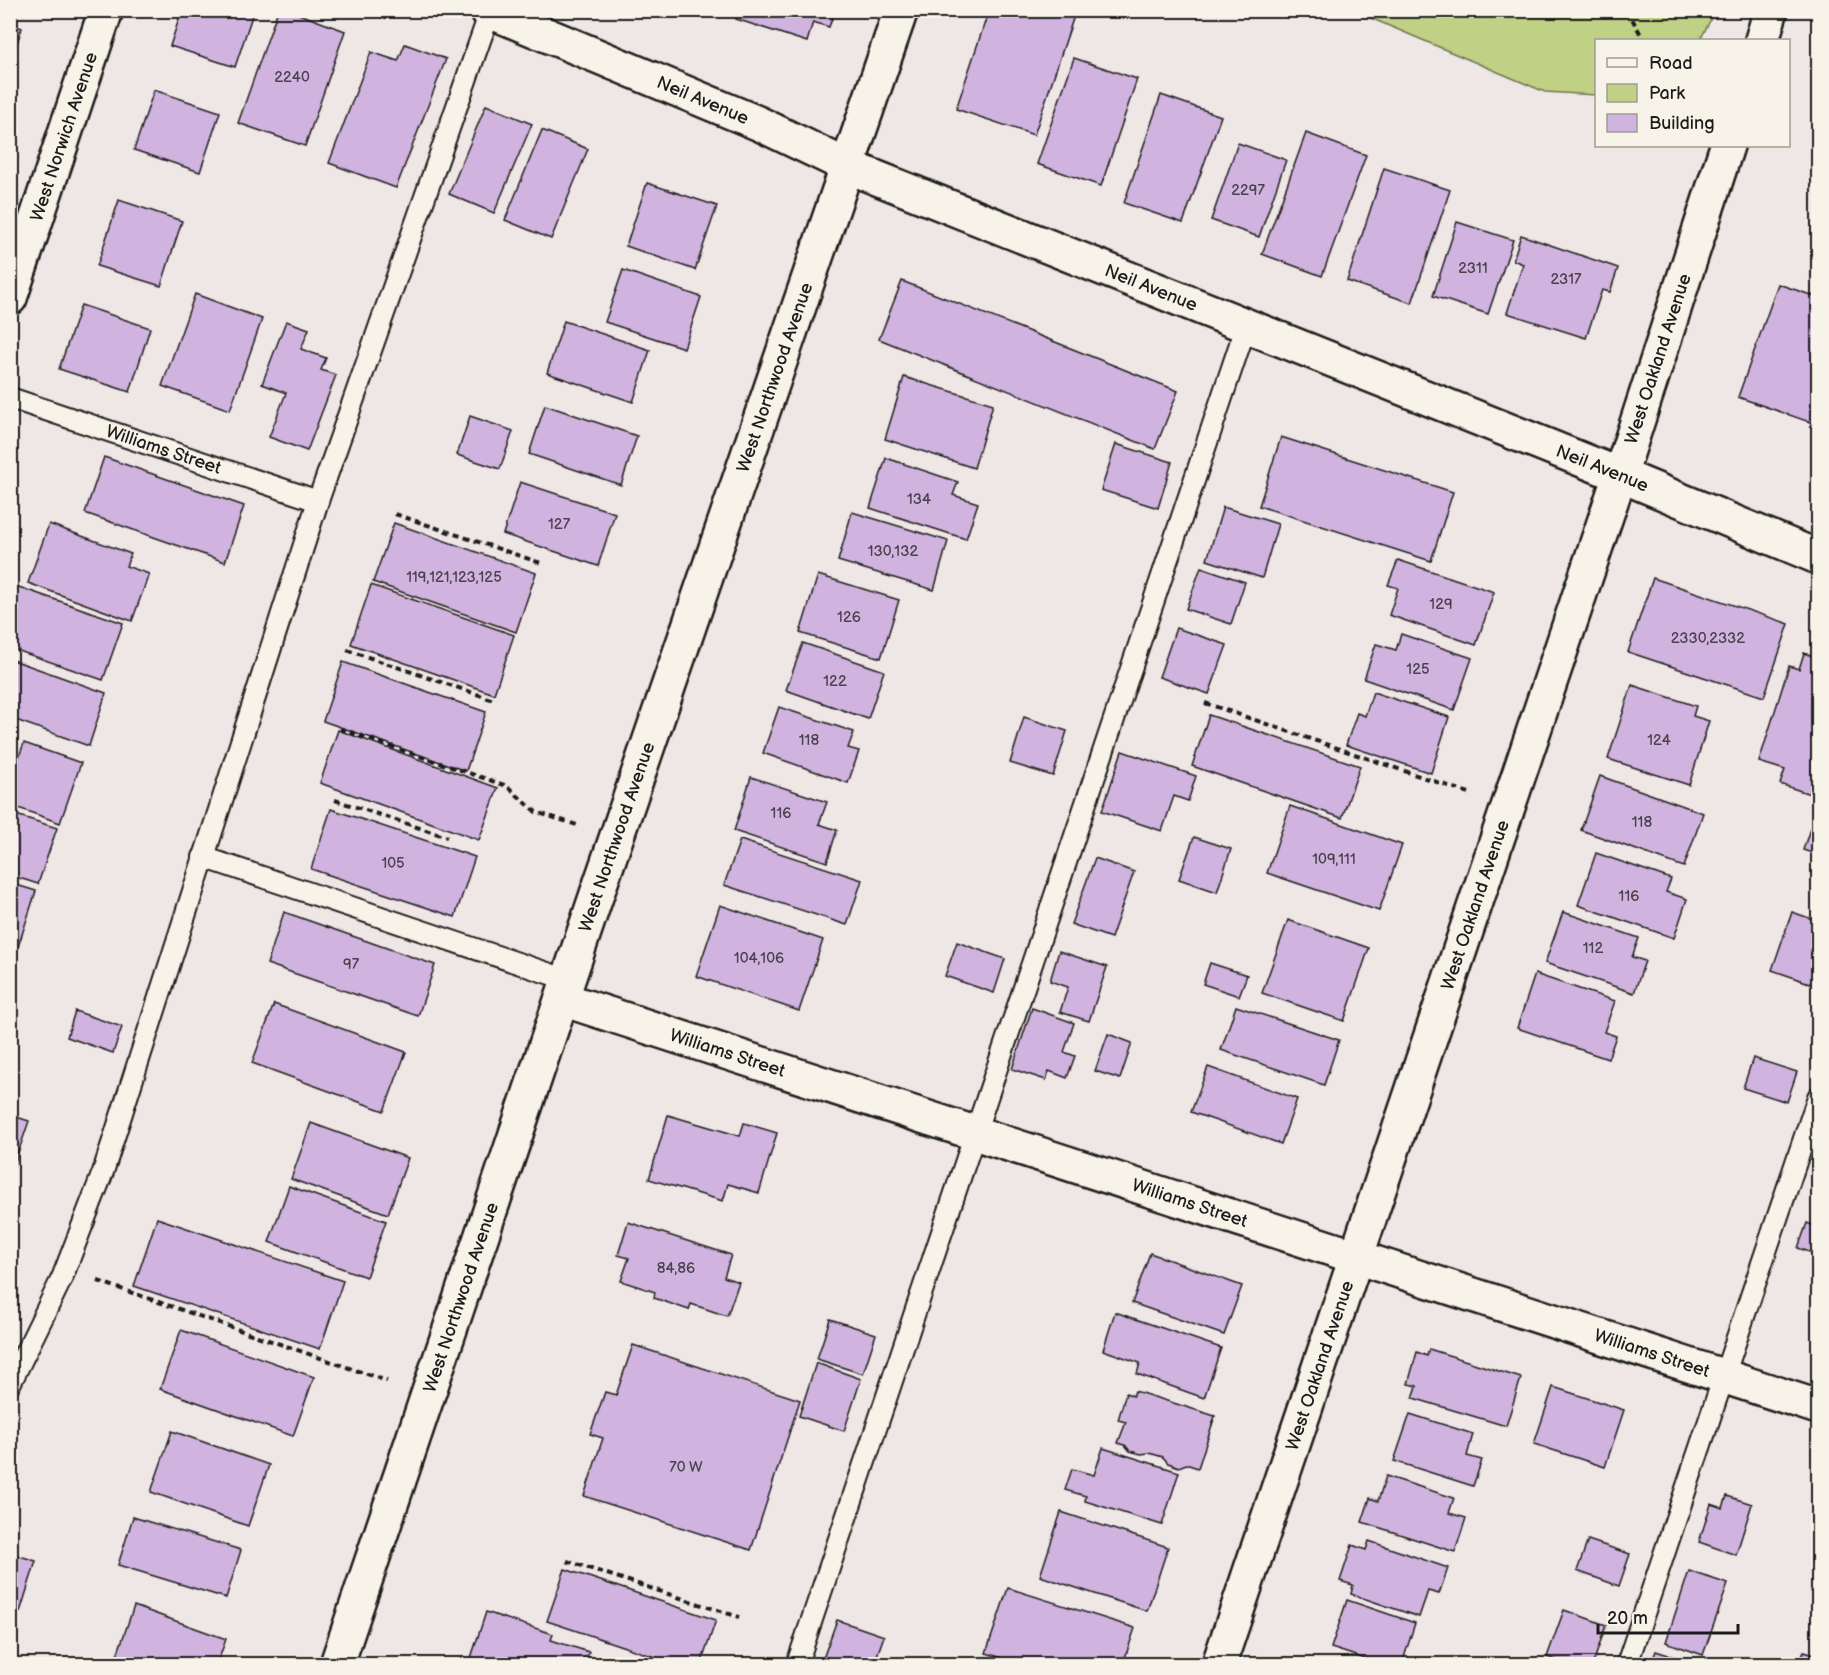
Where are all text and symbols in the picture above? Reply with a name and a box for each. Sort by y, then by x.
legend [1595,39,1790,147]
street label: West Norwich Avenue [26,49,102,224]
text: Road [1649,53,1693,74]
house number: 2240 [274,68,310,87]
street label: Neil Avenue [654,72,752,129]
text: Park [1649,83,1685,104]
text: Building [1649,113,1715,134]
house number: 2297 [1231,181,1265,200]
house number: 2311 [1458,259,1488,278]
street label: Neil Avenue [1102,260,1201,316]
house number: 2317 [1551,270,1582,289]
street label: West Oakland Avenue [1620,271,1695,447]
street label: West Northwood Avenue [732,279,817,475]
street label: Williams Street [103,420,224,479]
street label: Neil Avenue [1553,440,1652,496]
house number: 134 [907,490,931,509]
house number: 127 [548,515,571,534]
house number: 130,132 [868,542,918,561]
house number: 119,121,123,125 [406,568,502,587]
house number: 129 [1429,595,1453,614]
house number: 126 [837,608,861,627]
house number: 2330,2332 [1671,629,1745,648]
house number: 125 [1406,660,1430,679]
house number: 122 [823,672,847,691]
house number: 118 [799,731,819,750]
house number: 124 [1647,731,1671,750]
street label: West Northwood Avenue [574,739,659,935]
house number: 116 [771,804,791,823]
house number: 118 [1632,813,1652,832]
street label: West Oakland Avenue [1437,817,1513,993]
house number: 109,111 [1312,850,1356,869]
house number: 105 [381,854,405,873]
house number: 116 [1619,887,1639,906]
house number: 112 [1583,939,1603,958]
house number: 104,106 [734,949,784,968]
house number: 97 [343,955,360,974]
street label: Williams Street [667,1024,788,1081]
street label: Williams Street [1129,1174,1250,1232]
street label: West Northwood Avenue [419,1199,503,1395]
house number: 84,86 [657,1259,695,1278]
street label: West Oakland Avenue [1281,1278,1358,1453]
street label: Williams Street [1592,1325,1713,1382]
house number: 70 W [669,1458,703,1477]
scale bar [1598,1597,1738,1635]
text: 20 m [1607,1608,1648,1629]

